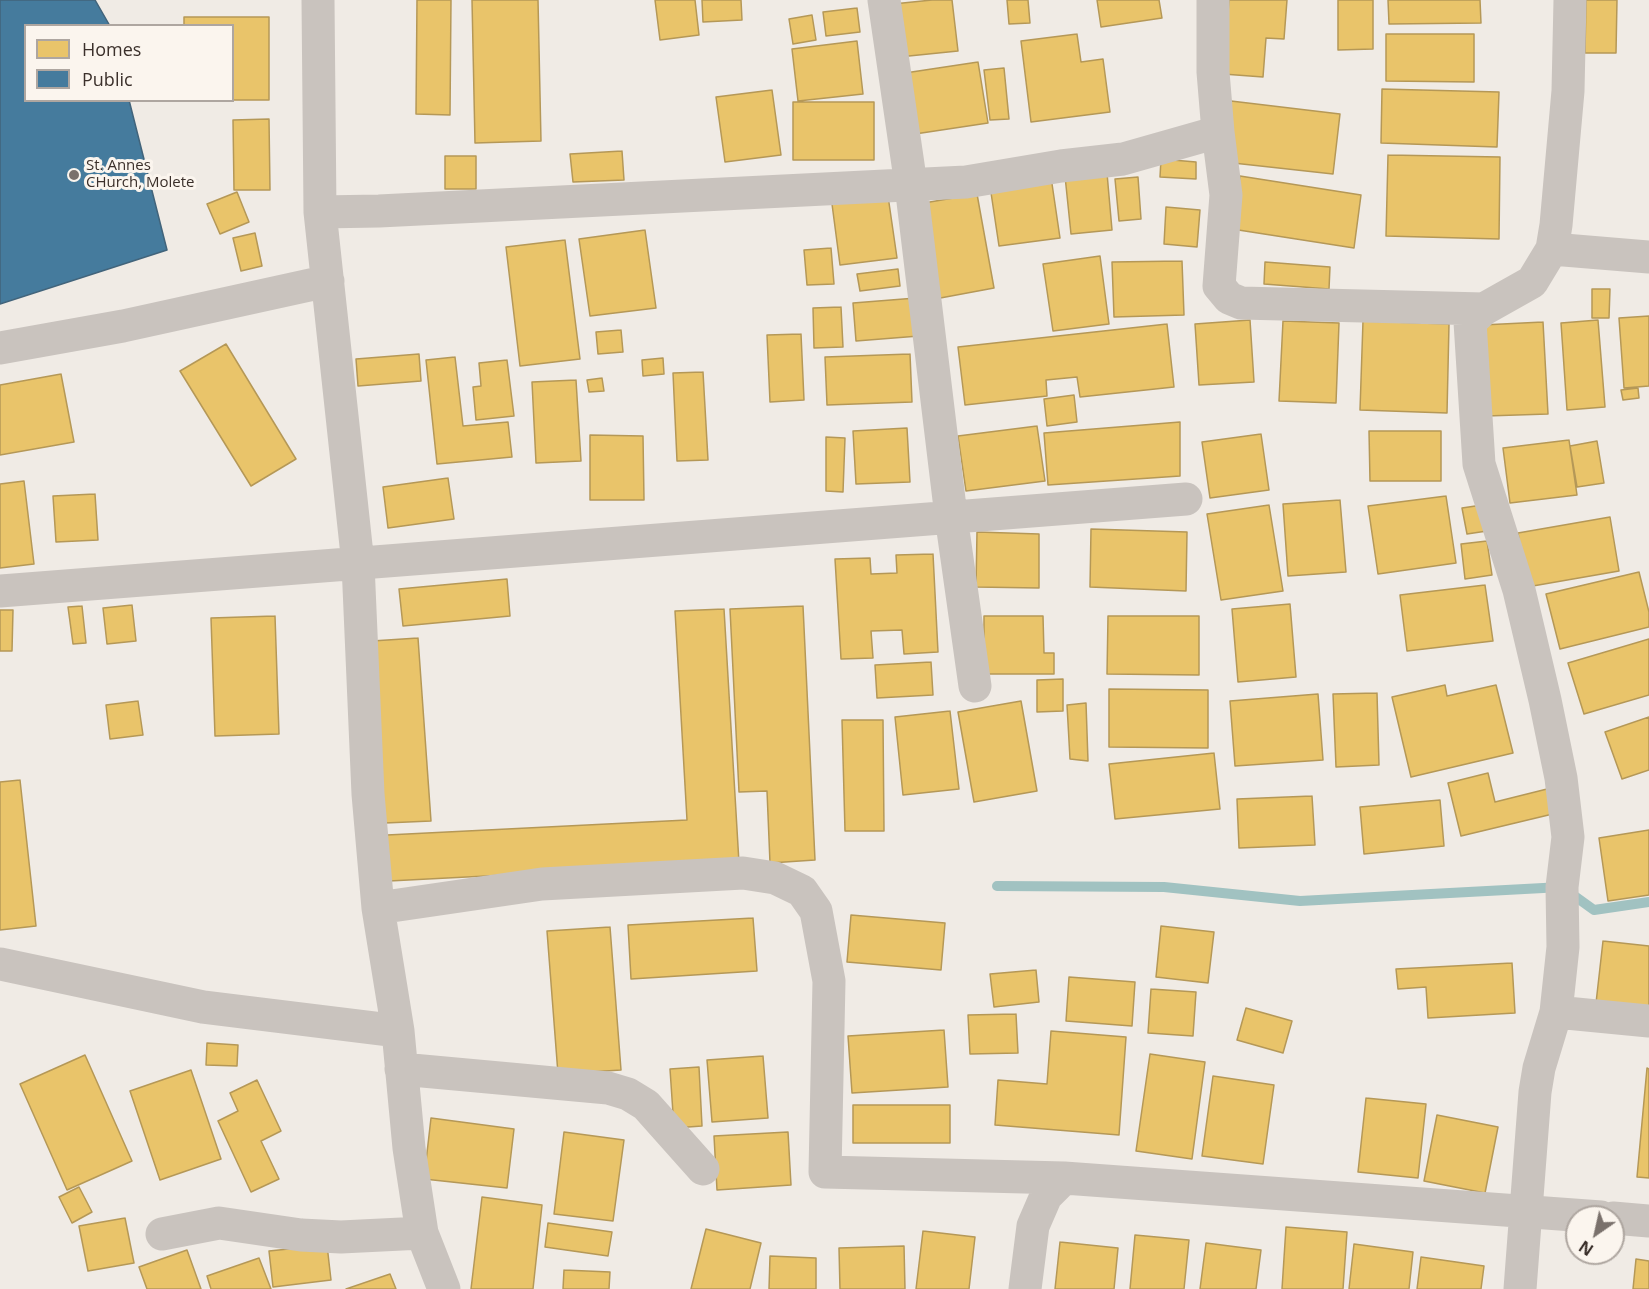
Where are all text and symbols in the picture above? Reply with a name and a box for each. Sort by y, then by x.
legend [24,24,234,102]
text: Homes [82,37,141,61]
text: Public [82,67,133,91]
place label: St. Annes CHurch, Molete [86,157,194,192]
marker: St. Annes CHurch, Molete [67,168,81,182]
north arrow [1565,1205,1625,1265]
text: N [1575,1236,1598,1261]

